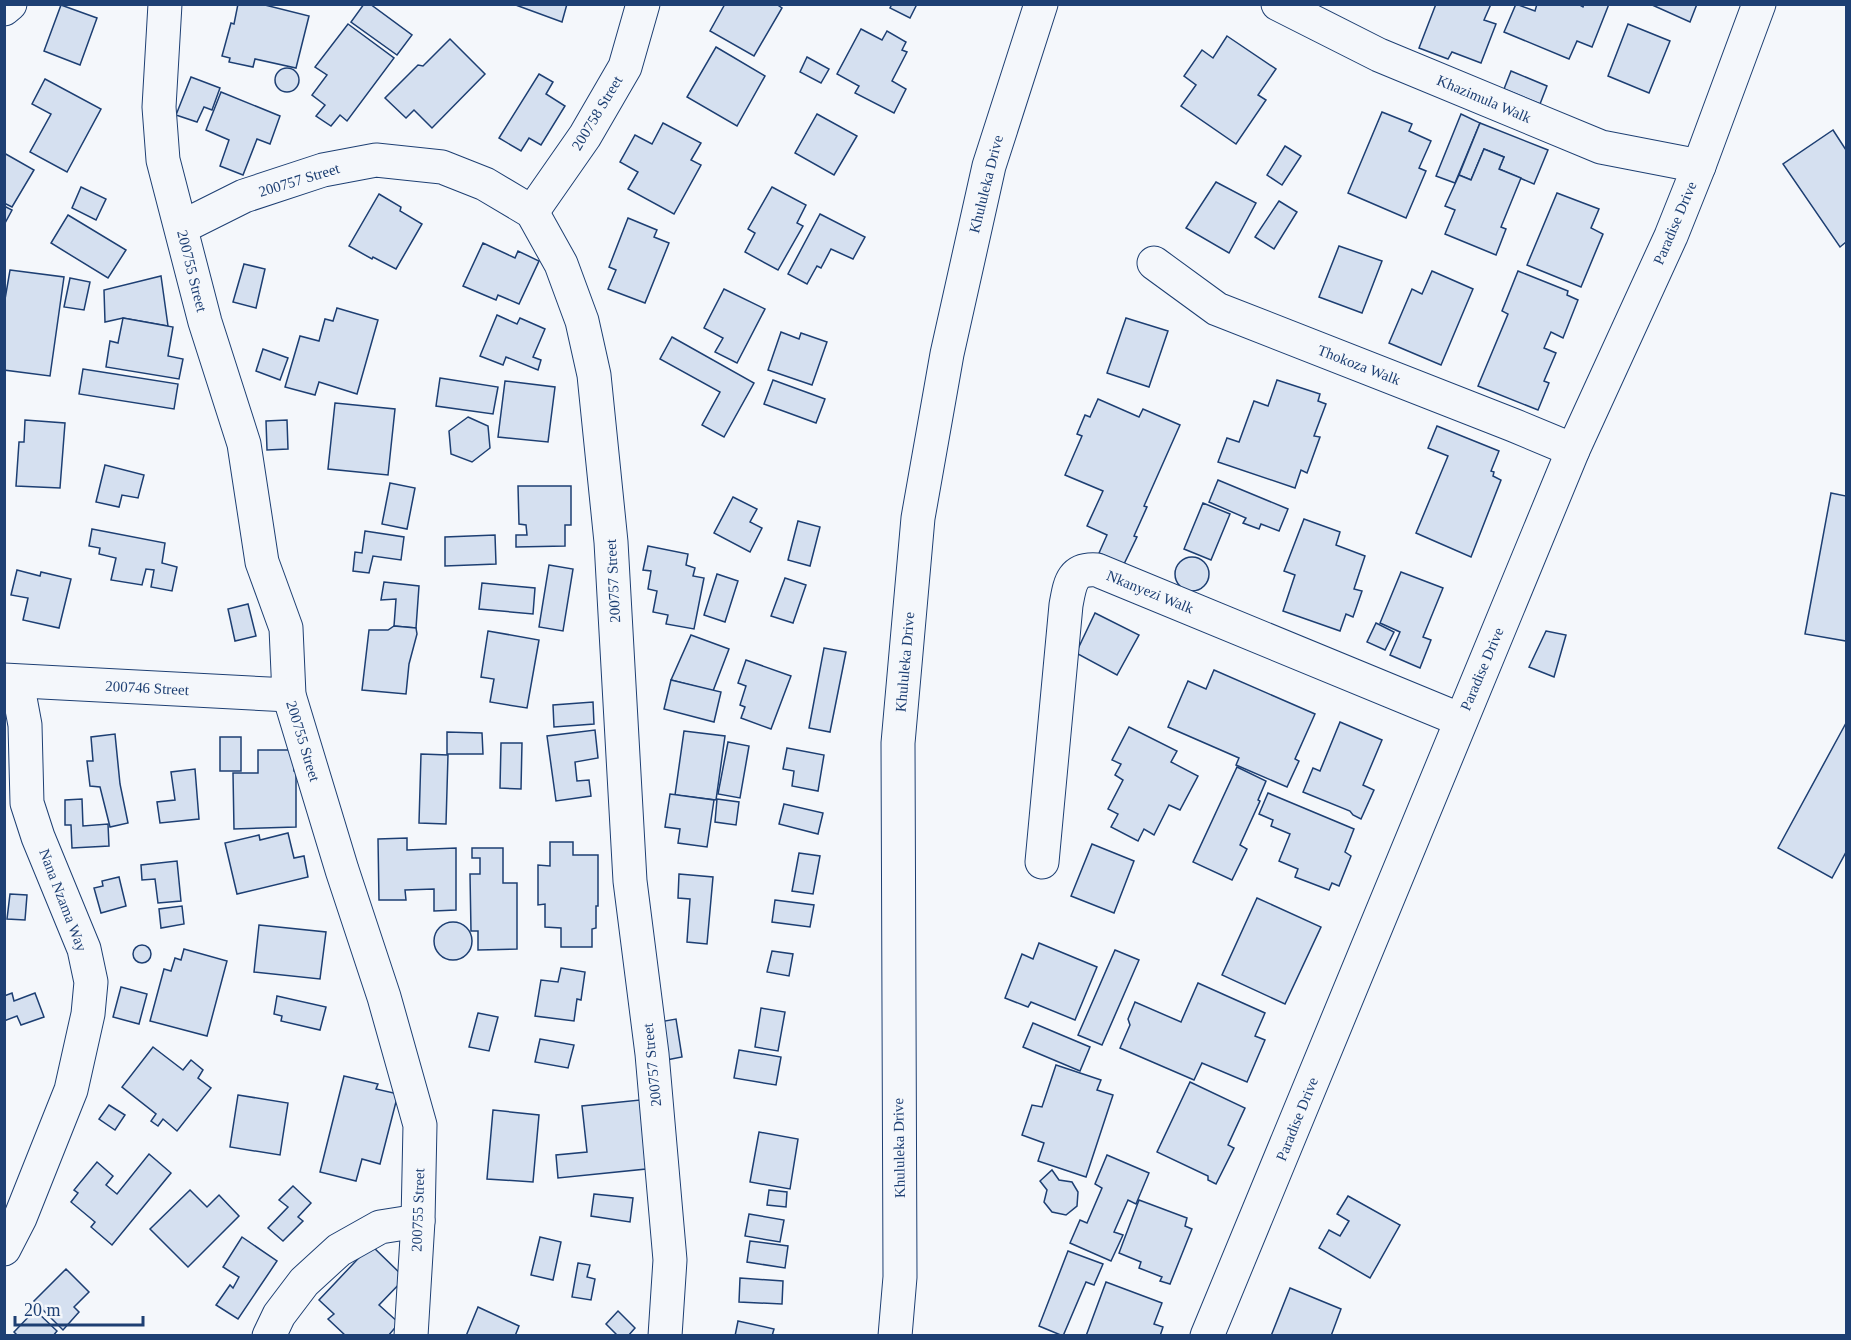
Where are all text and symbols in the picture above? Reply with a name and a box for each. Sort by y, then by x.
street label: 200758 Street [569,72,626,153]
street label: Khazimula Walk [1435,72,1534,126]
street label: Khululeka Drive [966,133,1006,235]
street label: 200757 Street [257,160,342,200]
street label: Paradise Drive [1650,179,1700,267]
street label: 200755 Street [174,228,210,314]
street label: Thokoza Walk [1315,342,1403,388]
street label: 200757 Street [603,538,623,623]
street label: Nkanyezi Walk [1104,567,1196,617]
street label: Khululeka Drive [893,611,917,713]
street label: Paradise Drive [1457,625,1507,713]
street label: 200746 Street [105,678,190,698]
street label: 200755 Street [283,699,323,784]
street label: Nana Nzama Way [36,847,90,954]
street label: 200757 Street [640,1022,664,1107]
street label: Paradise Drive [1273,1075,1321,1163]
street label: Khululeka Drive [890,1097,908,1198]
street label: 200755 Street [409,1167,427,1252]
scale bar [15,1289,142,1327]
text: 20 m [24,1300,61,1320]

